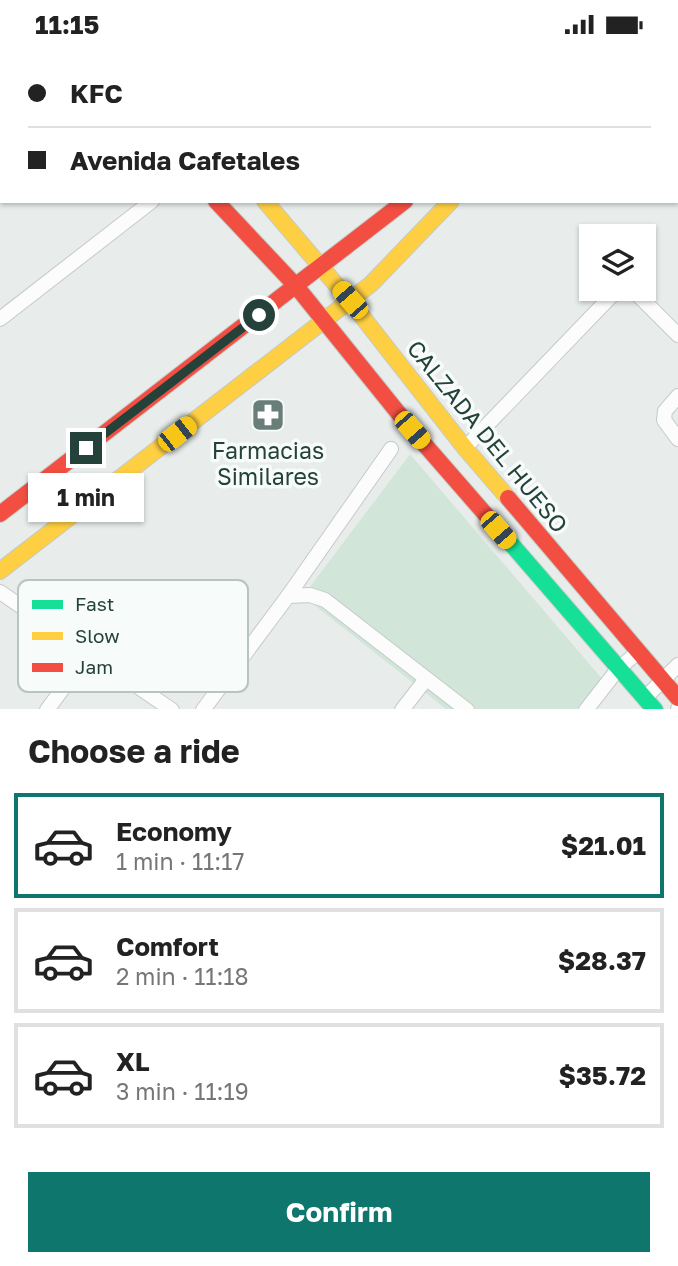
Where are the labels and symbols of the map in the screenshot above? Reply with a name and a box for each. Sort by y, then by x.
car [329,277,372,323]
route start [243,299,275,331]
street label: CALZADA DEL HUESO [402,334,574,538]
pharmacy icon: Farmacias Similares [249,396,287,434]
car [391,407,434,453]
car [154,413,201,455]
route end [70,432,102,464]
place label: Farmacias Similares [212,436,324,490]
callout: 1 min [28,473,144,521]
car [477,507,520,553]
legend [18,580,248,692]
text: Fast [75,592,114,615]
text: Slow [75,624,120,647]
text: Jam [75,655,113,678]

